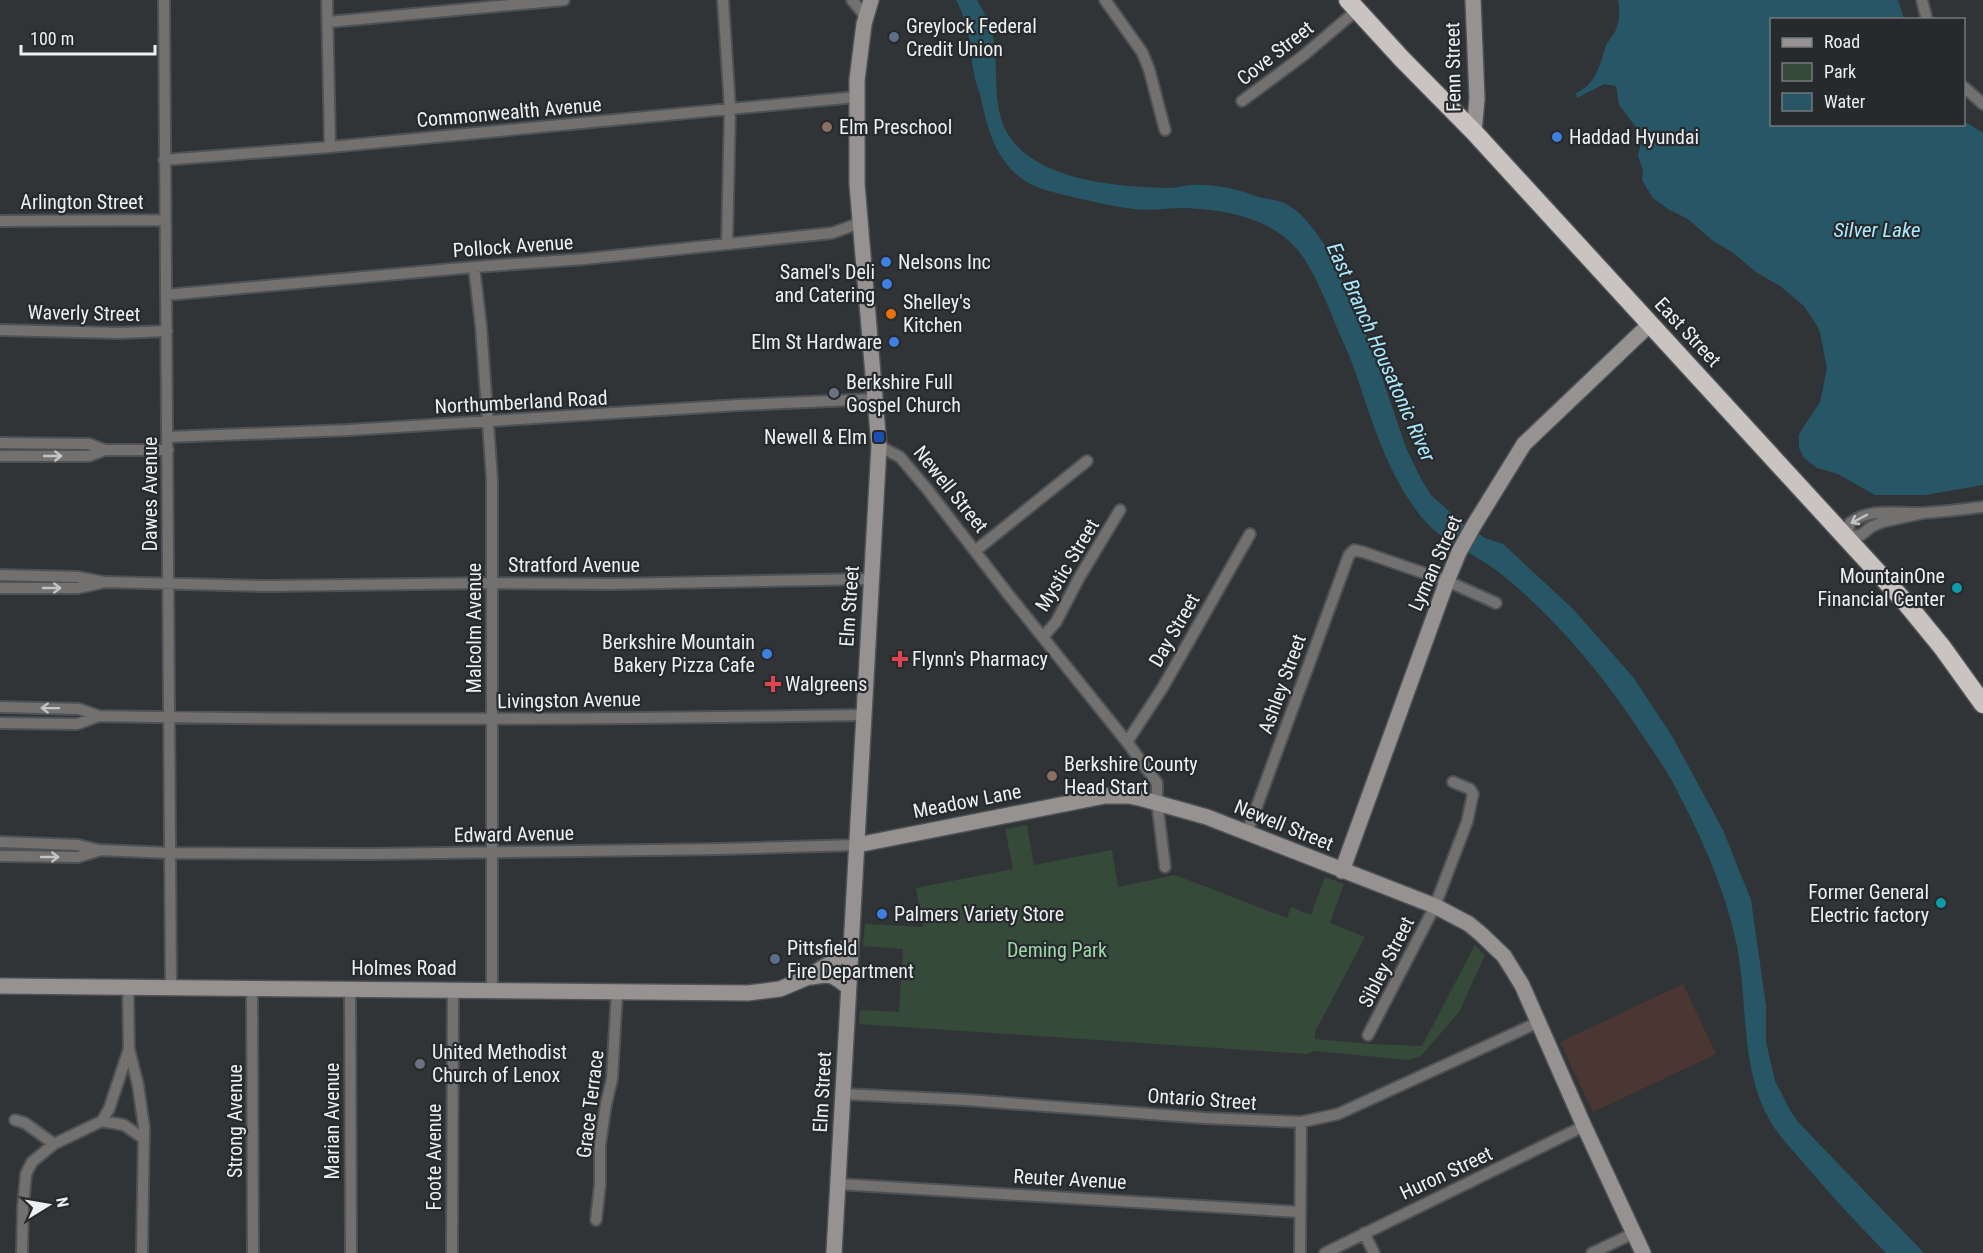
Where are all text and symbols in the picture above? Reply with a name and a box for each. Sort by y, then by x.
place label: Greylock Federal Credit Union [906,14,1037,61]
street label: Cove Street [1232,16,1318,90]
scale bar [21,18,154,56]
legend [1770,18,1965,126]
street label: Fenn Street [1440,22,1466,112]
text: 100 m [30,28,74,49]
marker: Greylock Federal Credit Union [887,30,901,44]
text: Road [1824,31,1860,52]
text: Park [1824,61,1856,82]
text: Water [1824,91,1866,112]
street label: Commonwealth Avenue [416,92,602,132]
place label: Elm Preschool [839,115,952,139]
marker: Elm Preschool [820,120,834,134]
place label: Haddad Hyundai [1569,125,1699,149]
marker: Haddad Hyundai [1550,130,1564,144]
street label: Arlington Street [20,190,144,214]
water label: Silver Lake [1834,218,1921,242]
street label: Pollock Avenue [452,230,574,262]
water label: East Branch Housatonic River [1322,239,1440,466]
place label: Nelsons Inc [898,250,991,274]
marker: Nelsons Inc [879,255,893,269]
place label: Samel's Deli and Catering [775,260,875,307]
marker: Samel's Deli and Catering [880,277,894,291]
place label: Shelley's Kitchen [903,290,971,337]
street label: East Street [1650,292,1726,372]
street label: Waverly Street [27,300,141,326]
marker: Shelley's Kitchen [884,307,898,321]
place label: Elm St Hardware [751,330,882,354]
marker: Elm St Hardware [887,335,901,349]
place label: Berkshire Full Gospel Church [846,370,961,417]
street label: Northumberland Road [434,385,608,419]
marker: Berkshire Full Gospel Church [827,386,841,400]
place label: Newell & Elm [764,425,867,449]
marker: Newell & Elm [872,430,886,444]
street label: Dawes Avenue [138,437,162,551]
street label: Newell Street [909,441,993,537]
one-way arrow [42,450,62,462]
street label: Lyman Street [1403,511,1467,615]
one-way arrow [1851,513,1868,525]
street label: Mystic Street [1030,514,1104,616]
street label: Stratford Avenue [508,553,640,577]
street label: Malcolm Avenue [462,563,486,693]
place label: MountainOne Financial Center [1817,564,1945,611]
street label: Elm Street [834,565,864,647]
marker: MountainOne Financial Center [1950,581,1964,595]
one-way arrow [42,582,62,594]
street label: Day Street [1143,589,1205,671]
place label: Berkshire Mountain Bakery Pizza Cafe [602,630,755,677]
street label: Ashley Street [1253,631,1311,737]
marker: Berkshire Mountain Bakery Pizza Cafe [760,647,774,661]
place label: Flynn's Pharmacy [912,647,1048,671]
marker: Flynn's Pharmacy [893,652,907,666]
place label: Walgreens [785,672,867,696]
marker: Walgreens [766,677,780,691]
street label: Livingston Avenue [497,687,641,713]
one-way arrow [41,703,61,714]
place label: Berkshire County Head Start [1064,752,1198,799]
marker: Berkshire County Head Start [1045,769,1059,783]
street label: Meadow Lane [911,779,1023,823]
street label: Newell Street [1231,794,1337,856]
street label: Edward Avenue [454,821,574,847]
one-way arrow [40,851,60,863]
place label: Former General Electric factory [1808,880,1929,927]
marker: Former General Electric factory [1934,896,1948,910]
place label: Palmers Variety Store [894,902,1064,926]
marker: Palmers Variety Store [875,907,889,921]
street label: Sibley Street [1353,913,1419,1011]
place label: Pittsfield Fire Department [787,936,914,983]
park label: Deming Park [1007,938,1107,962]
marker: Pittsfield Fire Department [768,952,782,966]
street label: Holmes Road [351,956,457,980]
place label: United Methodist Church of Lenox [432,1040,567,1087]
street label: Grace Terrace [571,1049,609,1159]
street label: Elm Street [808,1051,836,1133]
marker: United Methodist Church of Lenox [413,1057,427,1071]
street label: Marian Avenue [320,1063,344,1179]
street label: Strong Avenue [223,1064,247,1178]
street label: Ontario Street [1147,1083,1257,1115]
street label: Foote Avenue [422,1104,446,1210]
street label: Huron Street [1396,1141,1496,1205]
street label: Reuter Avenue [1013,1164,1127,1194]
north arrow [18,1175,78,1235]
text: N [52,1196,72,1209]

